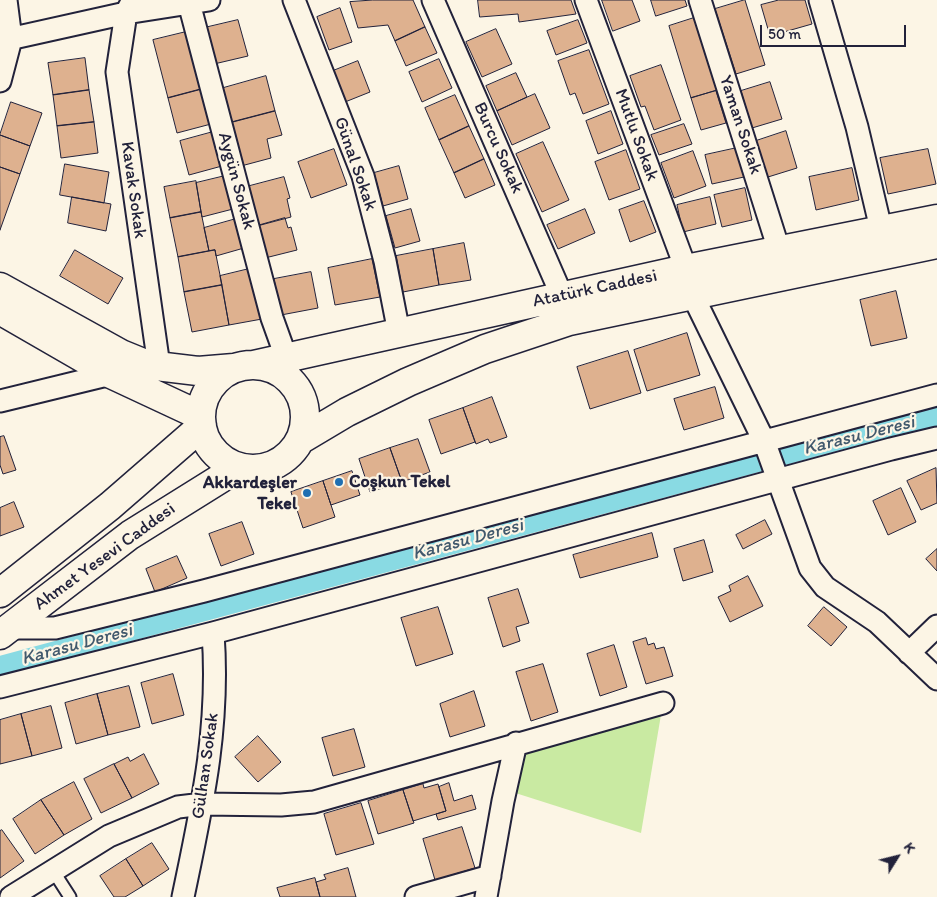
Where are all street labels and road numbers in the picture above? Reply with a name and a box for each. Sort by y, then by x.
street label: Yaman Sokak [714,73,766,177]
street label: Mutlu Sokak [609,86,663,184]
street label: Burcu Sokak [468,99,528,197]
street label: Günal Sokak [329,114,381,214]
street label: Aygün Sokak [213,130,259,232]
street label: Kavak Sokak [115,140,151,240]
street label: Atatürk Caddesi [531,265,659,313]
street label: Ahmet Yesevi Caddesi [30,499,180,615]
street label: Gülhan Sokak [188,712,224,820]

